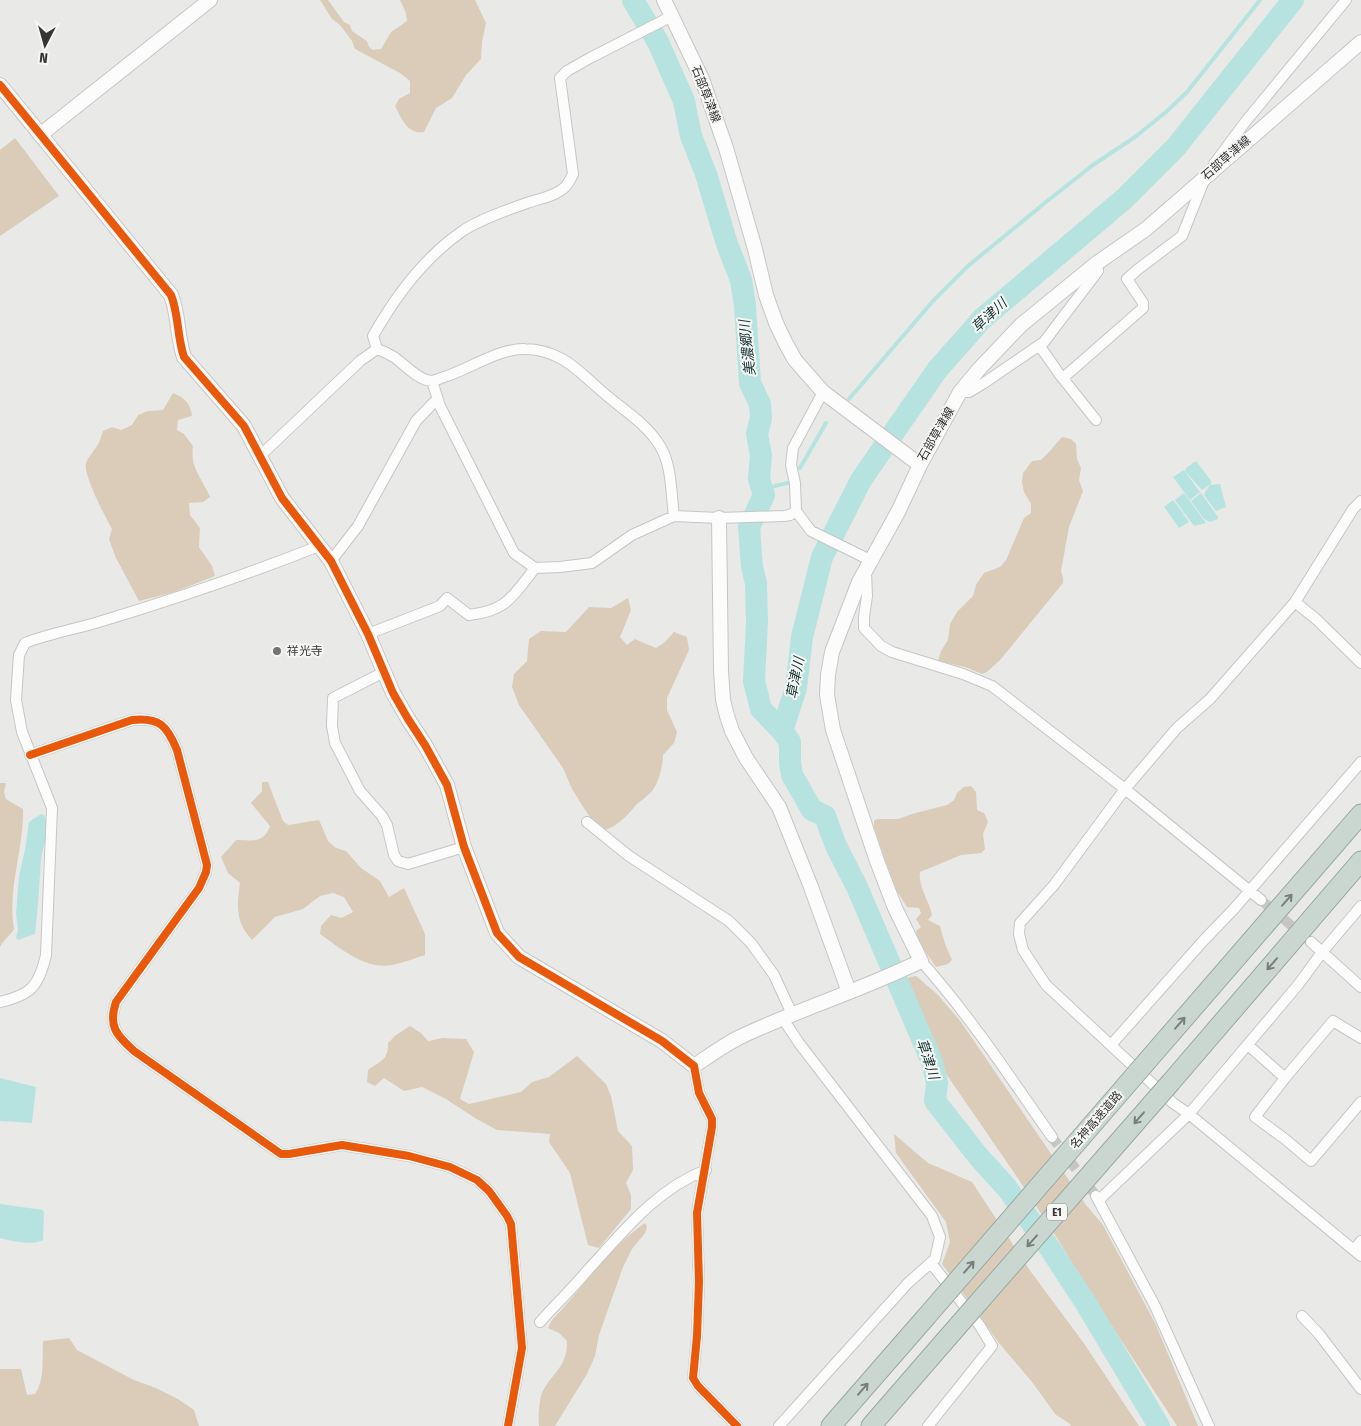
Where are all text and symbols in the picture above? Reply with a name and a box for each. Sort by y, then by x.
north arrow [20,20,70,70]
text: N [39,49,49,66]
street label: 石部草津線 [689,63,723,125]
street label: 石部草津線 [1199,133,1253,183]
water label: 草津川 [968,293,1012,336]
water label: 美濃郷川 [736,317,759,377]
street label: 石部草津線 [915,405,957,463]
place label: 祥光寺 [287,644,323,658]
marker: 祥光寺 [271,645,283,657]
water label: 草津川 [783,654,808,700]
one-way arrow [1281,893,1292,906]
one-way arrow [1266,958,1278,971]
one-way arrow [1175,1016,1186,1029]
water label: 草津川 [913,1037,943,1084]
street label: 名神高速道路 [1067,1088,1125,1152]
one-way arrow [1133,1112,1145,1125]
road number: E1 [1047,1204,1067,1220]
one-way arrow [1027,1234,1038,1247]
one-way arrow [964,1260,975,1273]
one-way arrow [857,1383,869,1396]

